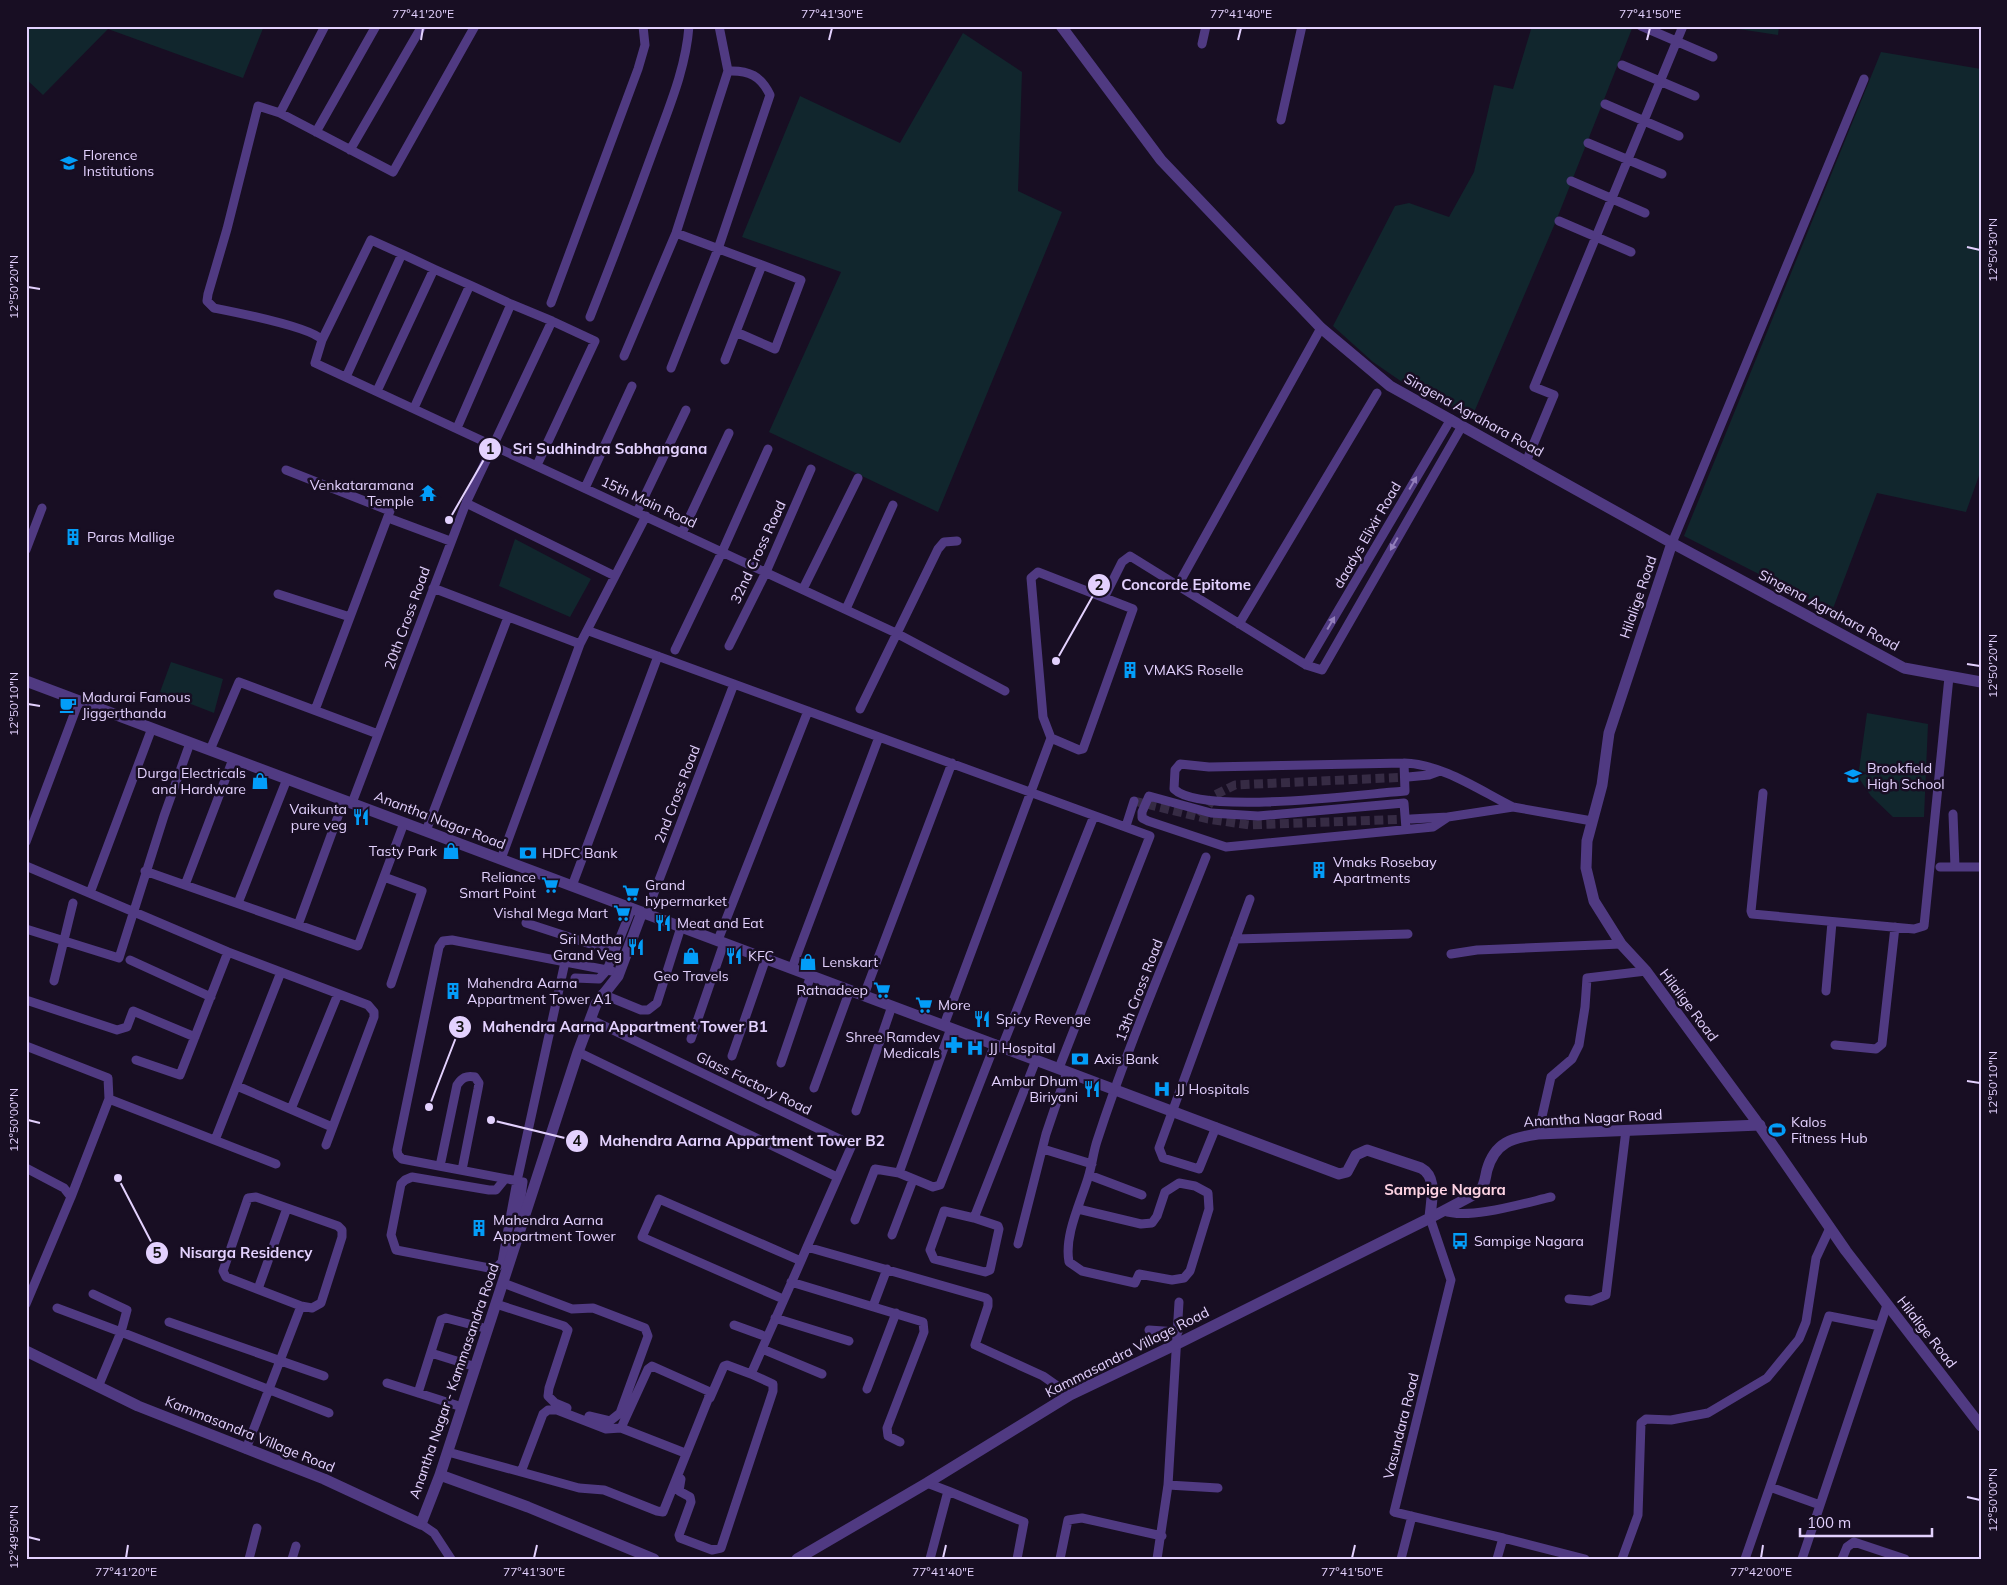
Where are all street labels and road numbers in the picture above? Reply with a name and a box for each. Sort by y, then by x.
street label: Singena Agrahara Road [1401,369,1547,461]
street label: 15th Main Road [598,472,700,532]
street label: daadys Elixir Road [1329,478,1405,592]
street label: 32nd Cross Road [726,498,790,606]
street label: Hilalige Road [1615,553,1661,641]
street label: 20th Cross Road [380,564,434,672]
street label: Singena Agrahara Road [1756,565,1902,655]
street label: 2nd Cross Road [650,743,704,845]
street label: Anantha Nagar Road [372,787,508,853]
street label: 13th Cross Road [1111,936,1167,1044]
street label: Hilalige Road [1656,965,1722,1045]
street label: Glass Factory Road [693,1047,815,1119]
street label: Anantha Nagar Road [1523,1105,1663,1131]
street label: Anantha Nagar - Kammasandra Road [405,1261,503,1501]
street label: Hilalige Road [1893,1292,1961,1372]
street label: Kammasandra Village Road [1042,1303,1212,1401]
street label: Vasundara Road [1379,1371,1423,1481]
street label: Kammasandra Village Road [162,1392,338,1476]

